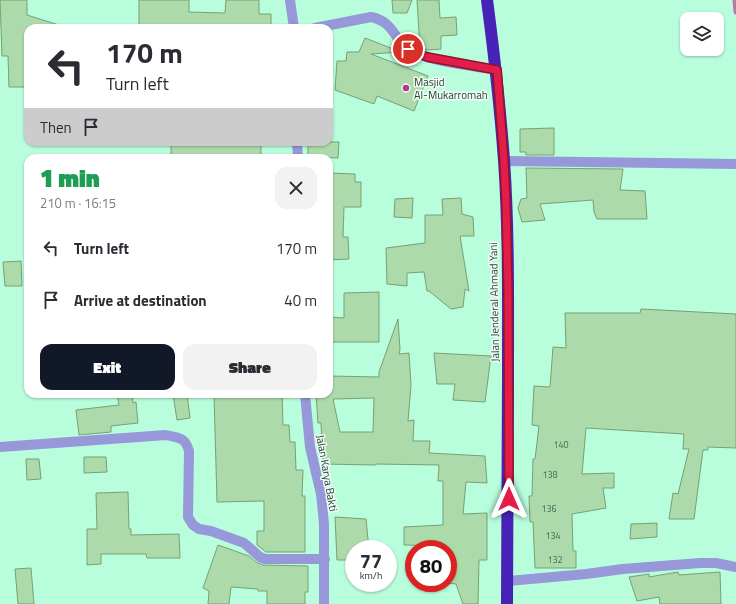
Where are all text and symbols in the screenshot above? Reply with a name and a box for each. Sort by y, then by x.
map controls [680,12,724,56]
button: layers [680,12,724,56]
text: 170 m [106,31,183,74]
pin [391,32,425,66]
icon: arrive [397,38,419,60]
icon: left [40,40,92,92]
text: Turn left [106,70,169,97]
place label: Masjid Al-Mukarromah [414,74,488,103]
marker: Masjid Al-Mukarromah [401,83,411,93]
text: Then [40,116,72,139]
icon: arrive [80,116,102,138]
text: 1 min [40,160,100,196]
button: close [275,167,317,209]
text: 210 m · 16:15 [40,193,116,213]
icon: left [40,237,62,259]
text: Turn left [74,237,129,260]
text: 170 m [276,237,317,260]
street label: Jalan Jenderal Ahmad Yani [485,242,503,362]
icon: arrive [40,289,62,311]
text: Arrive at destination [74,289,207,312]
text: 40 m [284,289,317,312]
button: Exit [40,344,175,390]
button: Share [183,344,317,390]
street label: Jalan Karya Bakti [312,433,342,513]
house number: 140 [553,438,569,451]
house number: 138 [542,468,558,481]
position arrow [488,478,530,520]
house number: 136 [541,502,557,515]
house number: 134 [545,529,561,542]
speed limit sign: 80 [405,540,457,592]
text: 77 [360,545,382,576]
house number: 132 [547,553,563,566]
text: km/h [360,568,382,583]

